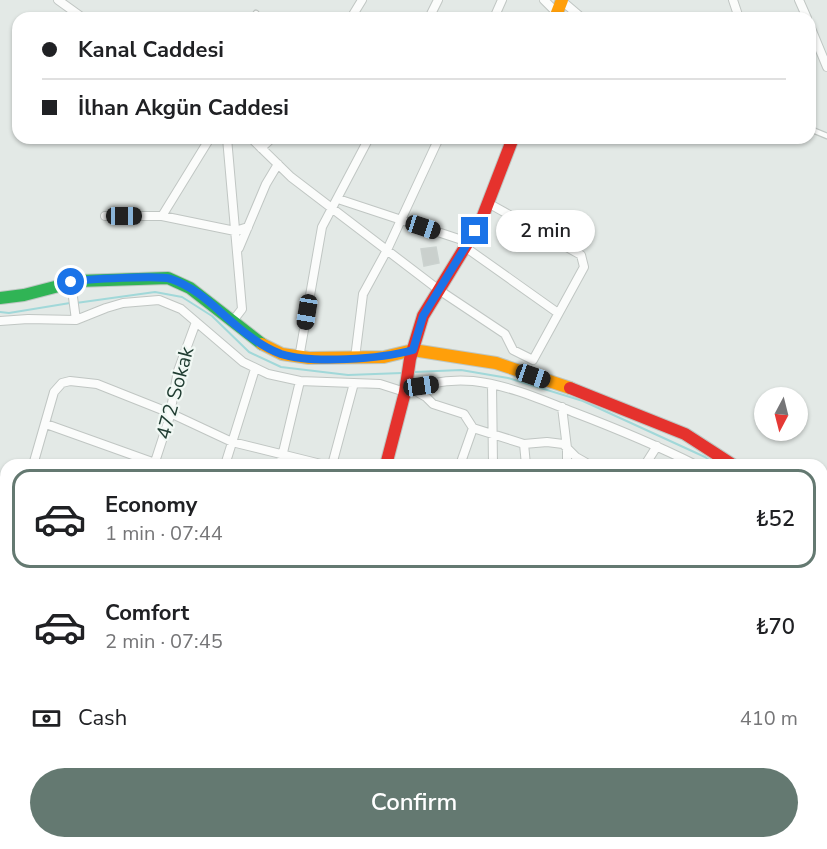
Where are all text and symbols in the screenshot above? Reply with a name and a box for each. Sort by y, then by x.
text: Kanal Caddesi [78,35,224,65]
text: İlhan Akgün Caddesi [78,93,289,123]
car [106,207,142,225]
callout: 2 min [496,210,595,252]
car [403,213,443,241]
route end [461,217,488,244]
text: 2 min [520,217,571,244]
route start [57,268,84,295]
car [295,293,319,331]
street label: 472 Sokak [150,343,201,442]
car [513,362,553,390]
car [402,375,440,397]
north arrow [754,387,808,441]
map controls [754,387,808,441]
text: Economy [105,490,197,520]
icon: car [33,492,87,546]
text: ₺52 [755,504,795,534]
text: 1 min · 07:44 [105,520,223,547]
text: Comfort [105,598,189,628]
icon: car [33,600,87,654]
text: ₺70 [755,612,795,642]
text: 2 min · 07:45 [105,628,223,655]
icon: cash [30,702,63,735]
text: Cash [78,703,127,733]
text: 410 m [740,705,798,732]
button: Confirm [30,768,798,837]

